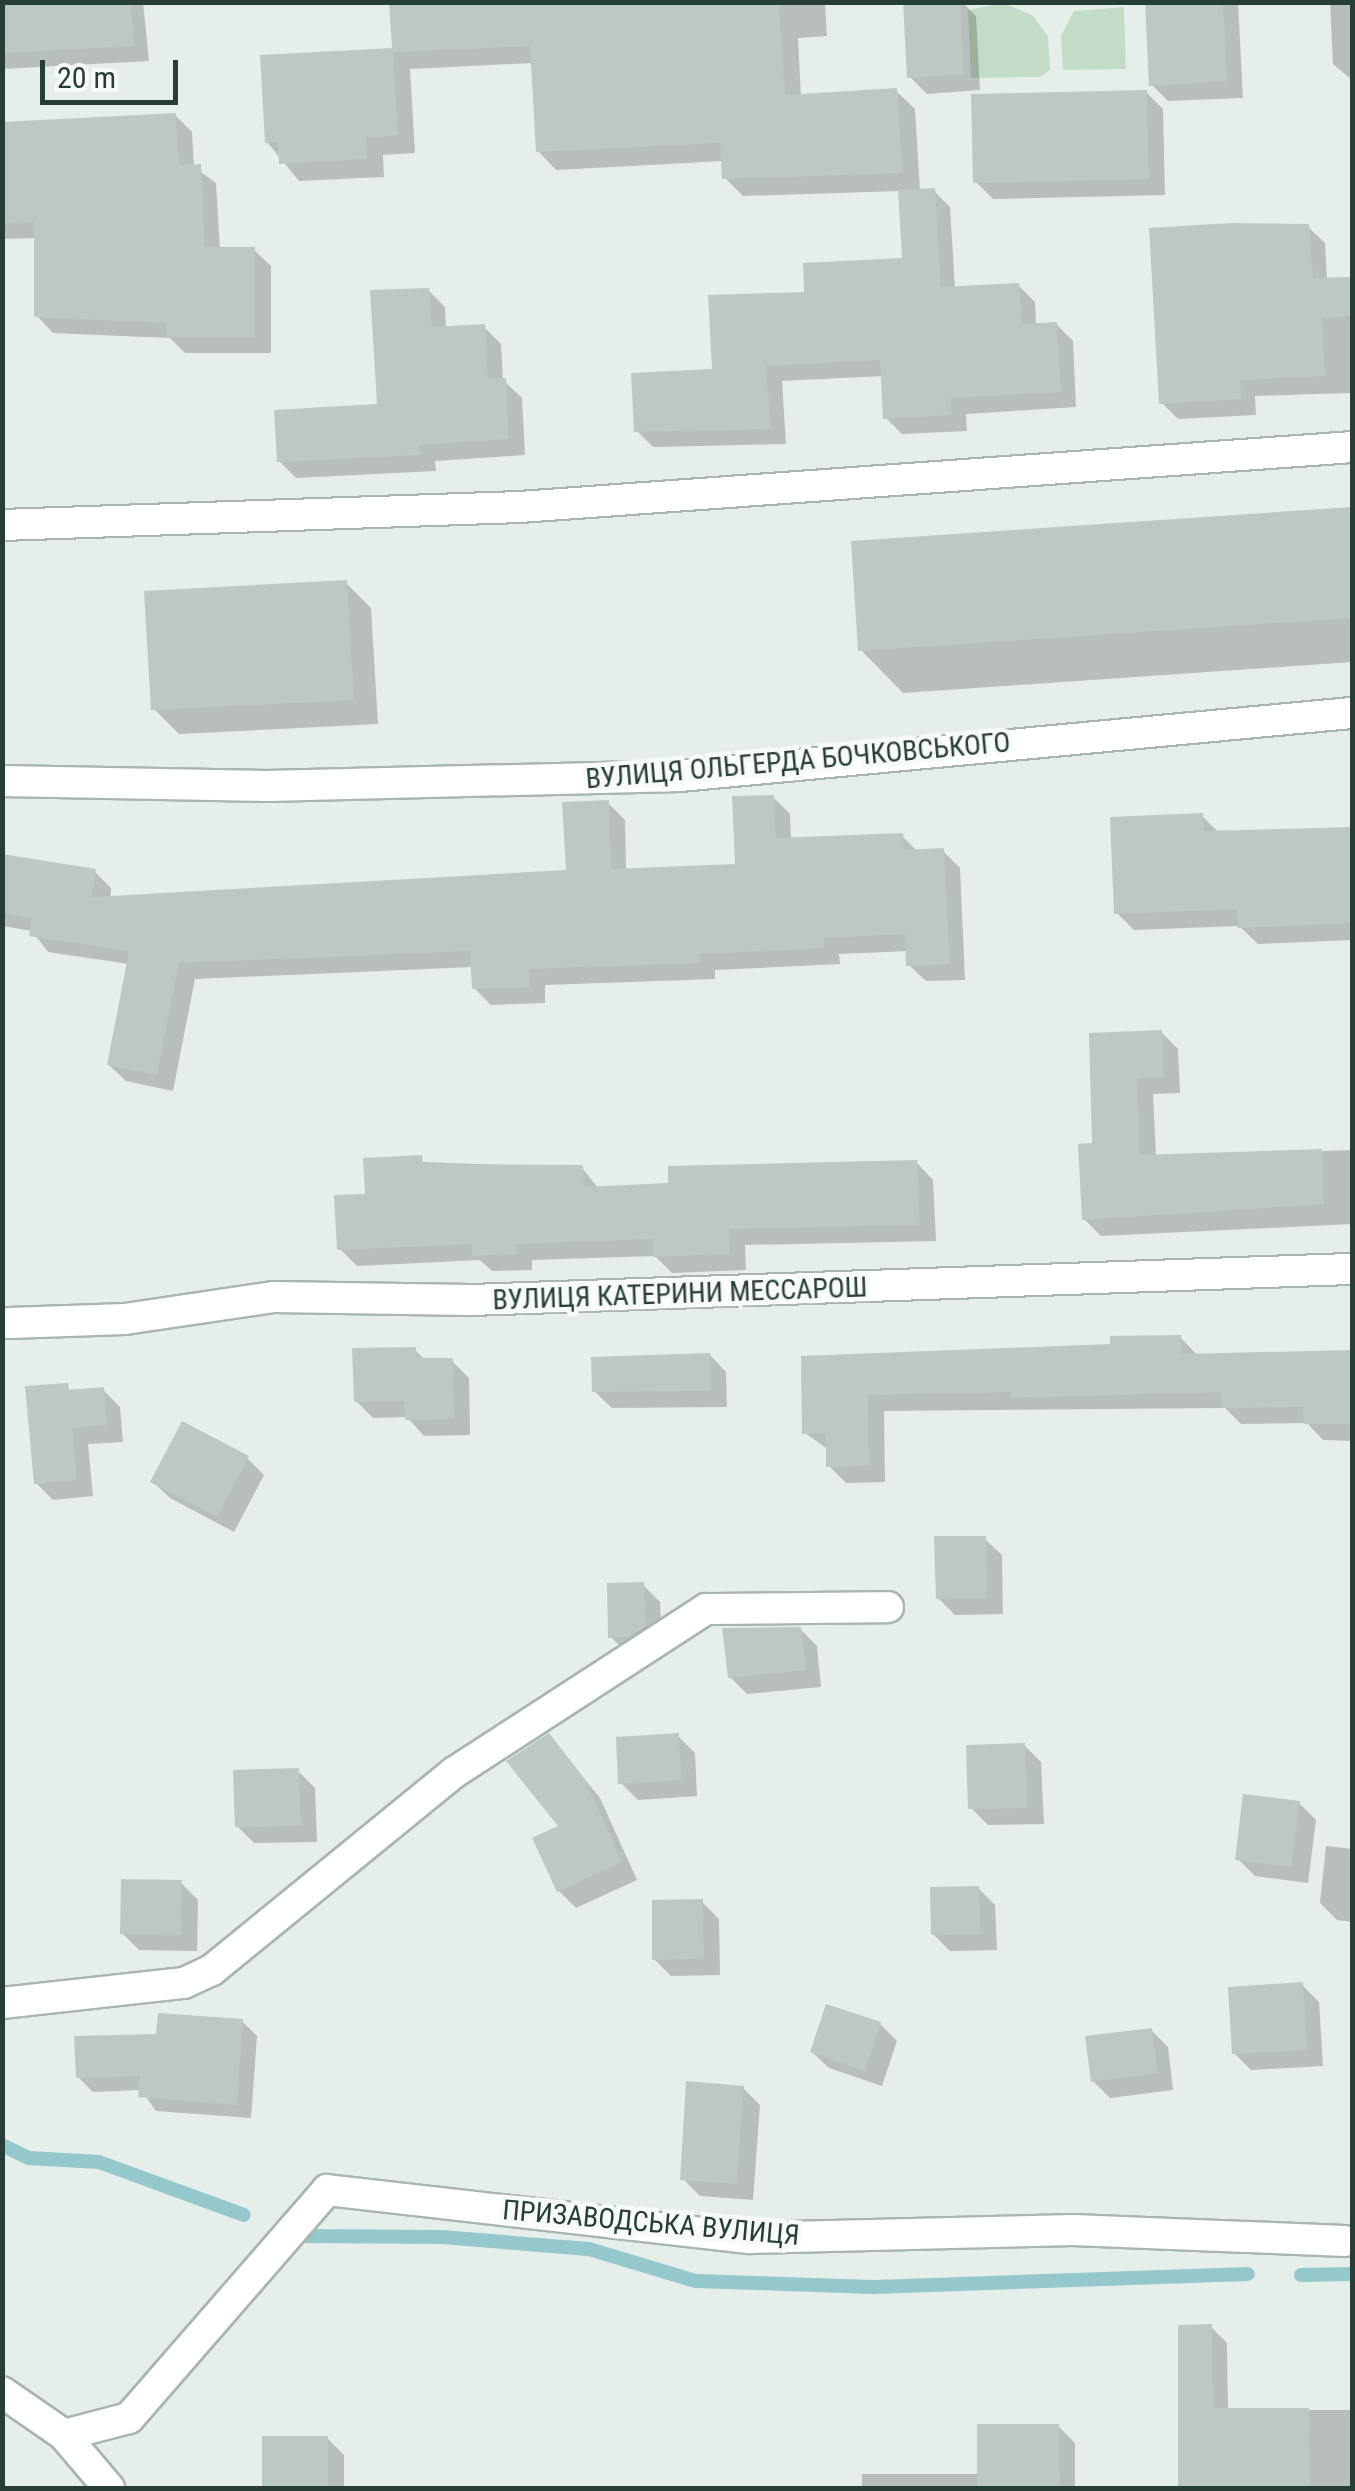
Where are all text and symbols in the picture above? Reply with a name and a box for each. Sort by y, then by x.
scale bar [45,40,182,102]
text: 20 m [57,60,116,95]
street label: ВУЛИЦЯ ОЛЬГЕРДА БОЧКОВСЬКОГО [584,726,1012,796]
street label: ВУЛИЦЯ КАТЕРИНИ МЕССАРОШ [492,1271,868,1317]
street label: ПРИЗАВОДСЬКА ВУЛИЦЯ [501,2193,801,2253]

